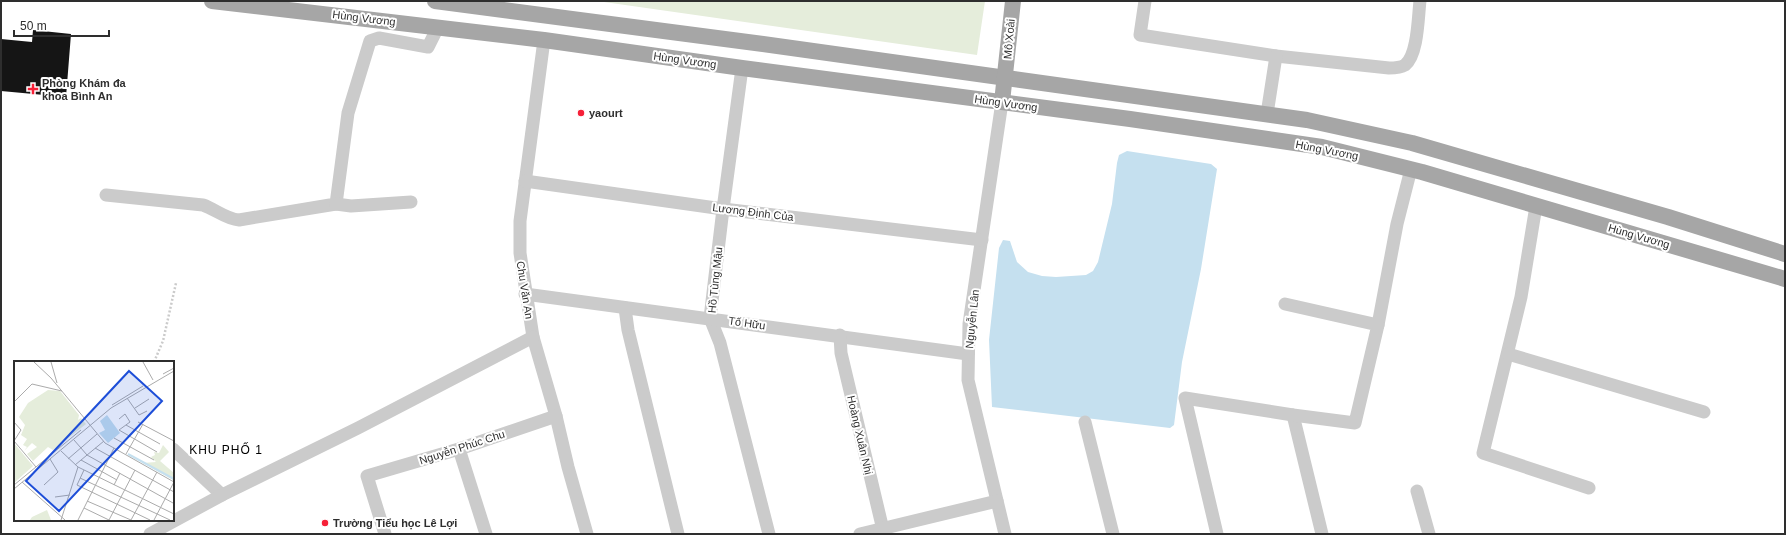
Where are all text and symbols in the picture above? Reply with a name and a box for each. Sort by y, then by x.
street label: Hùng Vương [332,8,396,28]
scale bar [14,12,109,38]
street label: Mô Xoài [1001,18,1017,60]
text: 50 m [20,19,47,33]
street label: Hùng Vương [653,50,717,70]
place label: Phòng Khám đa khoa Bình An [42,77,127,102]
marker: Phòng Khám đa khoa Bình An [27,83,39,95]
street label: Hùng Vương [974,93,1038,113]
place label: yaourt [589,107,623,119]
marker: yaourt [576,108,586,118]
street label: Hùng Vương [1295,138,1359,162]
street label: Lương Định Của [712,201,795,223]
street label: Hùng Vương [1607,221,1671,251]
street label: Hồ Tùng Mậu [706,246,724,314]
street label: Chu Văn An [514,260,536,320]
street label: Nguyễn Lân [963,289,981,349]
street label: Tố Hữu [728,314,766,332]
inset map [14,361,174,521]
street label: Hoàng Xuân Nhị [845,394,875,476]
street label: Nguyễn Phúc Chu [418,427,506,467]
district label: KHU PHỐ 1 [189,442,263,457]
place label: Trường Tiểu học Lê Lợi [333,517,457,530]
marker: Trường Tiểu học Lê Lợi [320,518,330,528]

